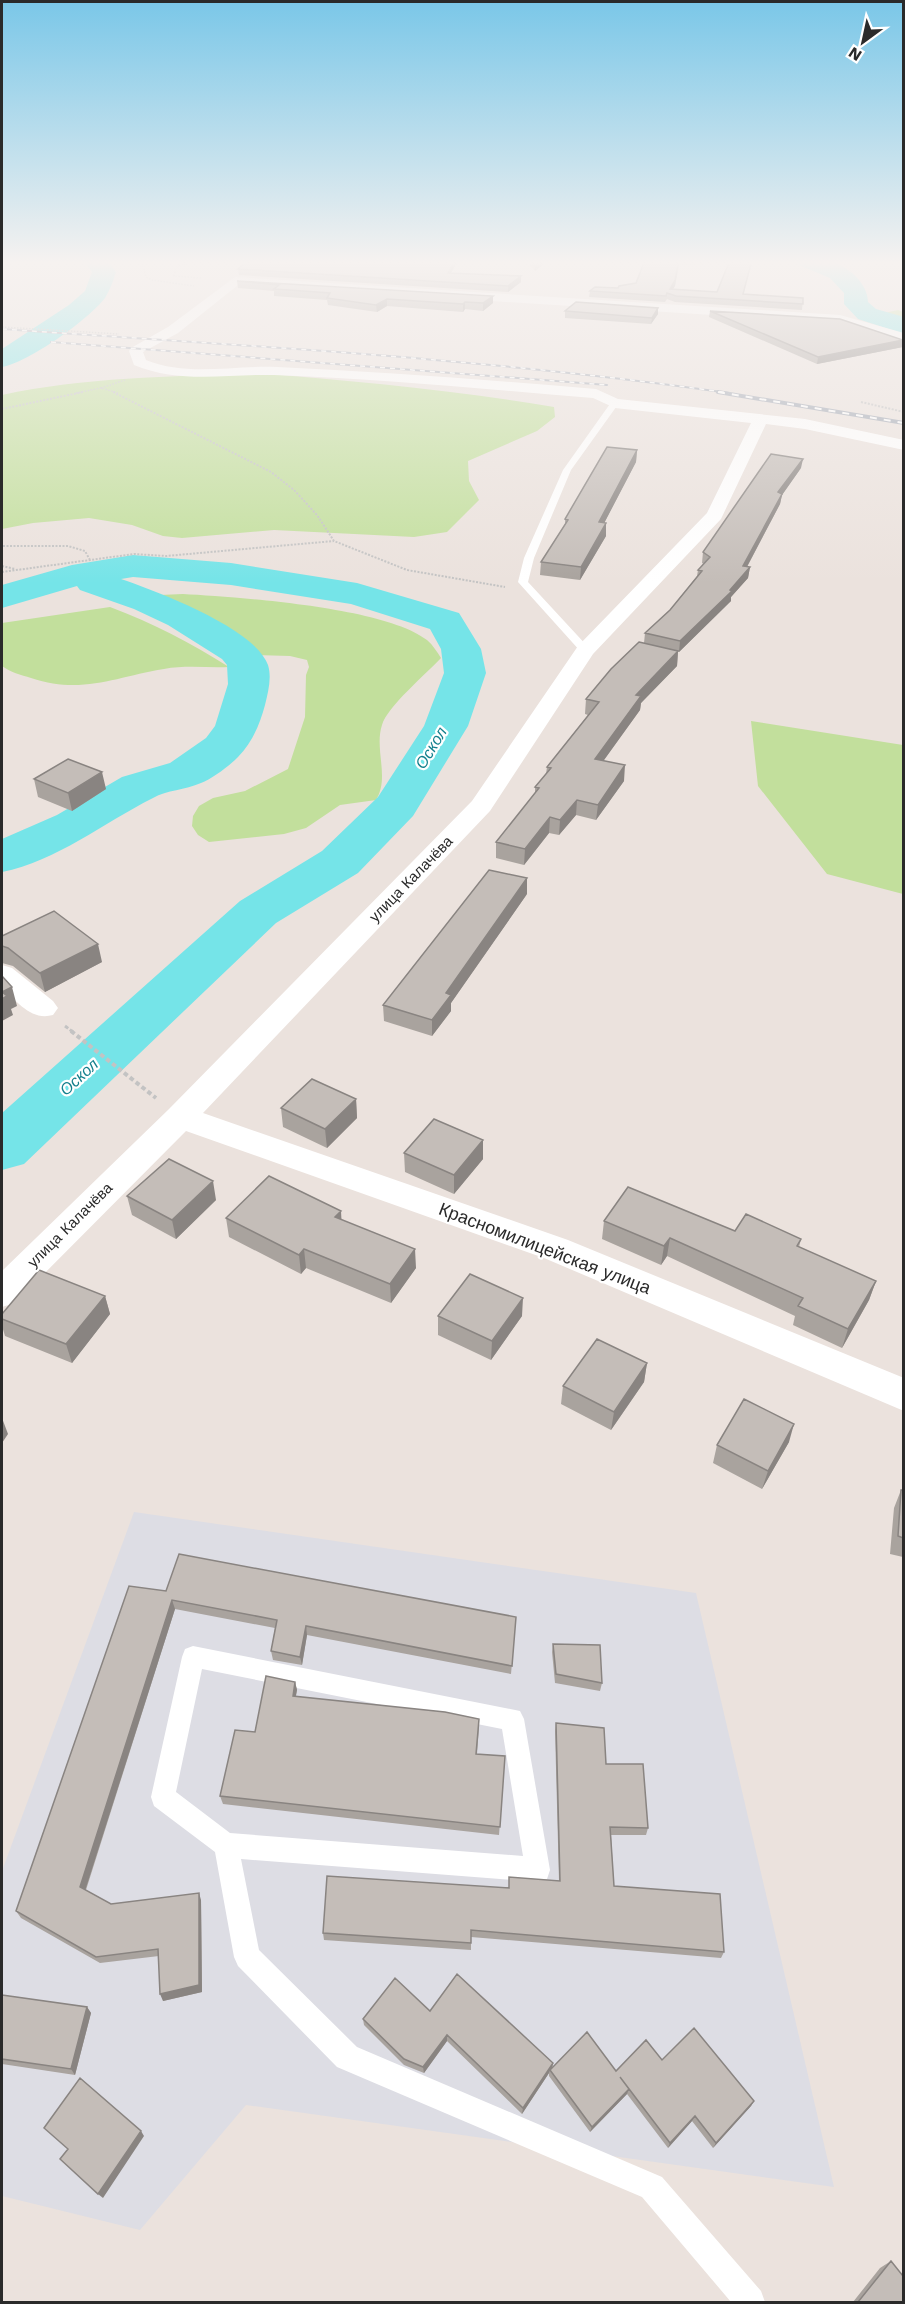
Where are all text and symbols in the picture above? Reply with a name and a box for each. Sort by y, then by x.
north arrow [833,12,893,72]
text: N [845,43,865,65]
water label: Оскол [411,724,451,772]
street label: улица Калачёва [365,832,457,926]
water label: Оскол [56,1055,102,1099]
street label: улица Калачёва [24,1178,117,1271]
street label: Красномилицейская улица [436,1198,655,1299]

